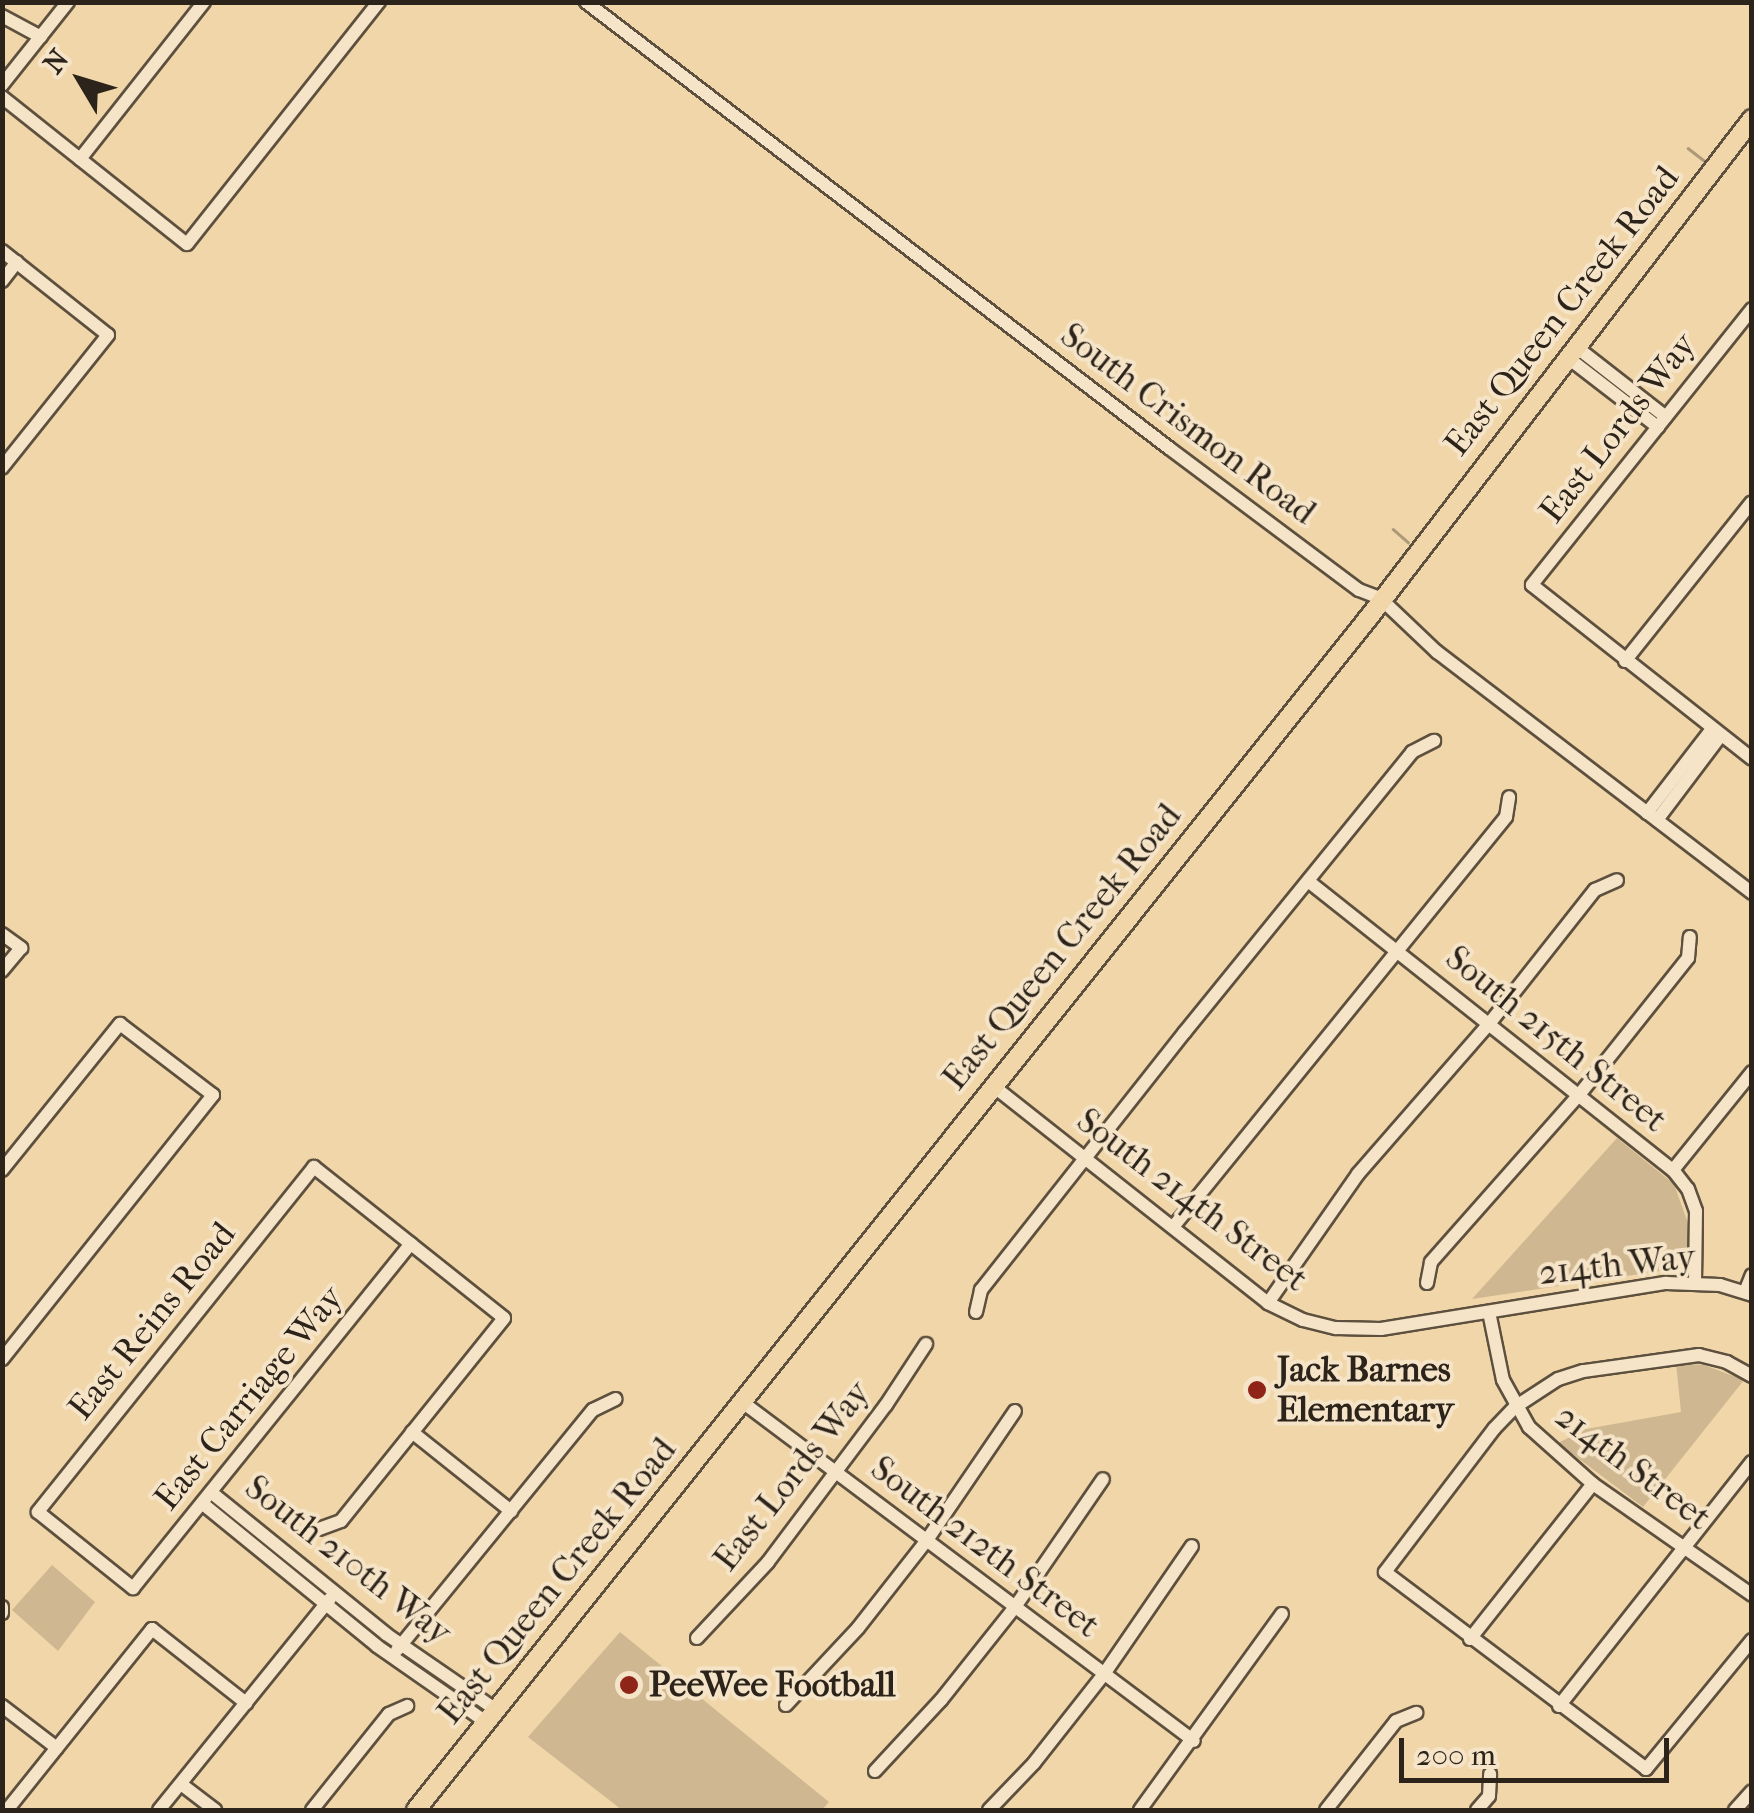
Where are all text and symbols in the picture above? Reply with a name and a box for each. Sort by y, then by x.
north arrow [30,30,130,130]
text: N [36,43,76,80]
street label: East Queen Creek Road [1436,158,1688,464]
street label: South Crismon Road [1052,314,1324,534]
street label: East Lords Way [1531,325,1705,531]
street label: East Queen Creek Road [934,796,1190,1098]
street label: South 215th Street [1437,937,1675,1141]
street label: South 214th Street [1068,1100,1316,1300]
street label: East Reins Road [60,1214,244,1428]
street label: 214th Way [1537,1236,1697,1294]
street label: East Carriage Way [146,1277,352,1519]
place label: Jack Barnes Elementary [1277,1349,1454,1431]
street label: East Lords Way [705,1373,879,1579]
marker: Jack Barnes Elementary [1246,1379,1268,1401]
street label: 214th Street [1547,1395,1719,1539]
street label: East Queen Creek Road [429,1430,685,1732]
street label: South 212th Street [862,1447,1108,1647]
street label: South 210th Way [236,1466,460,1654]
place label: PeeWee Football [649,1664,896,1706]
marker: PeeWee Football [618,1674,640,1696]
scale bar [1404,1718,1674,1780]
text: 200 m [1416,1738,1496,1773]

